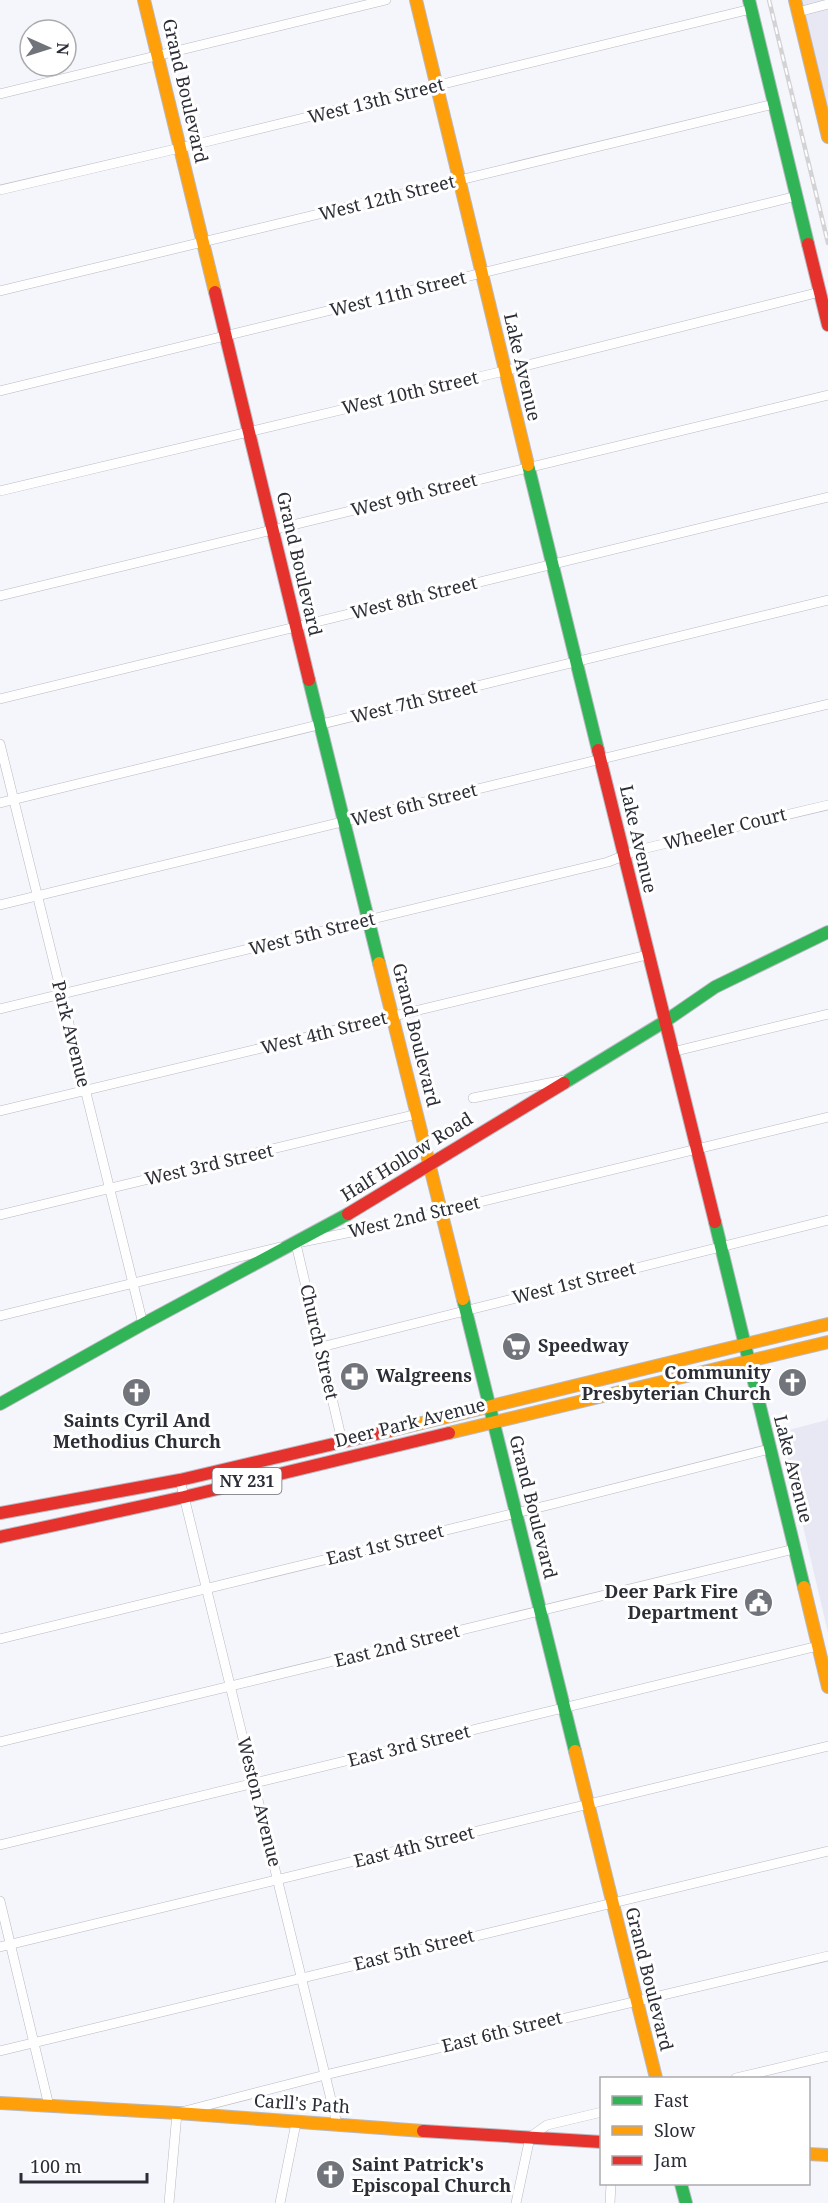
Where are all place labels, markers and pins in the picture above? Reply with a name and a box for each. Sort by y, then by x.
supermarket icon: Speedway [501,1330,533,1362]
place label: Speedway [538,1333,629,1357]
pharmacy icon: Walgreens [339,1360,371,1392]
place label: Community Presbyterian Church [582,1360,772,1405]
place label: Walgreens [376,1363,472,1387]
church icon: Community Presbyterian Church [776,1367,808,1399]
church icon: Saints Cyril And Methodius Church [121,1376,153,1408]
place label: Saints Cyril And Methodius Church [53,1408,221,1453]
place label: Deer Park Fire Department [604,1579,738,1624]
public building icon: Deer Park Fire Department [743,1586,775,1618]
place label: Saint Patrick's Episcopal Church [352,2152,511,2197]
church icon: Saint Patrick's Episcopal Church [315,2159,347,2191]

